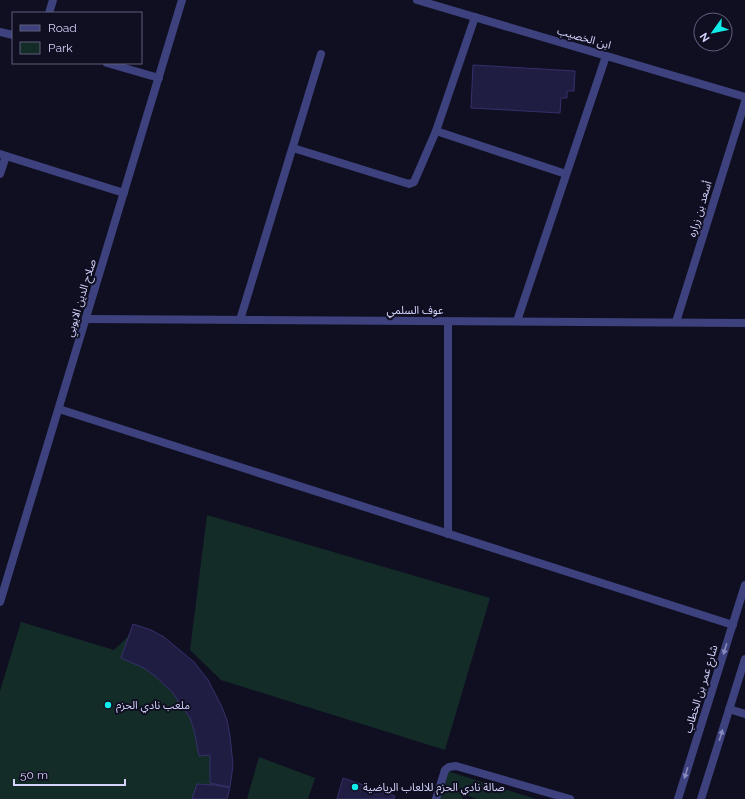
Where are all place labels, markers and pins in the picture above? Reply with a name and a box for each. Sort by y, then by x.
place label: ملعب نادي الحزم [116,699,190,714]
marker: ملعب نادي الحزم [103,700,113,710]
place label: صالة نادي الحزم للالعاب الرياضية [363,781,505,796]
marker: صالة نادي الحزم للالعاب الرياضية [350,782,360,792]

